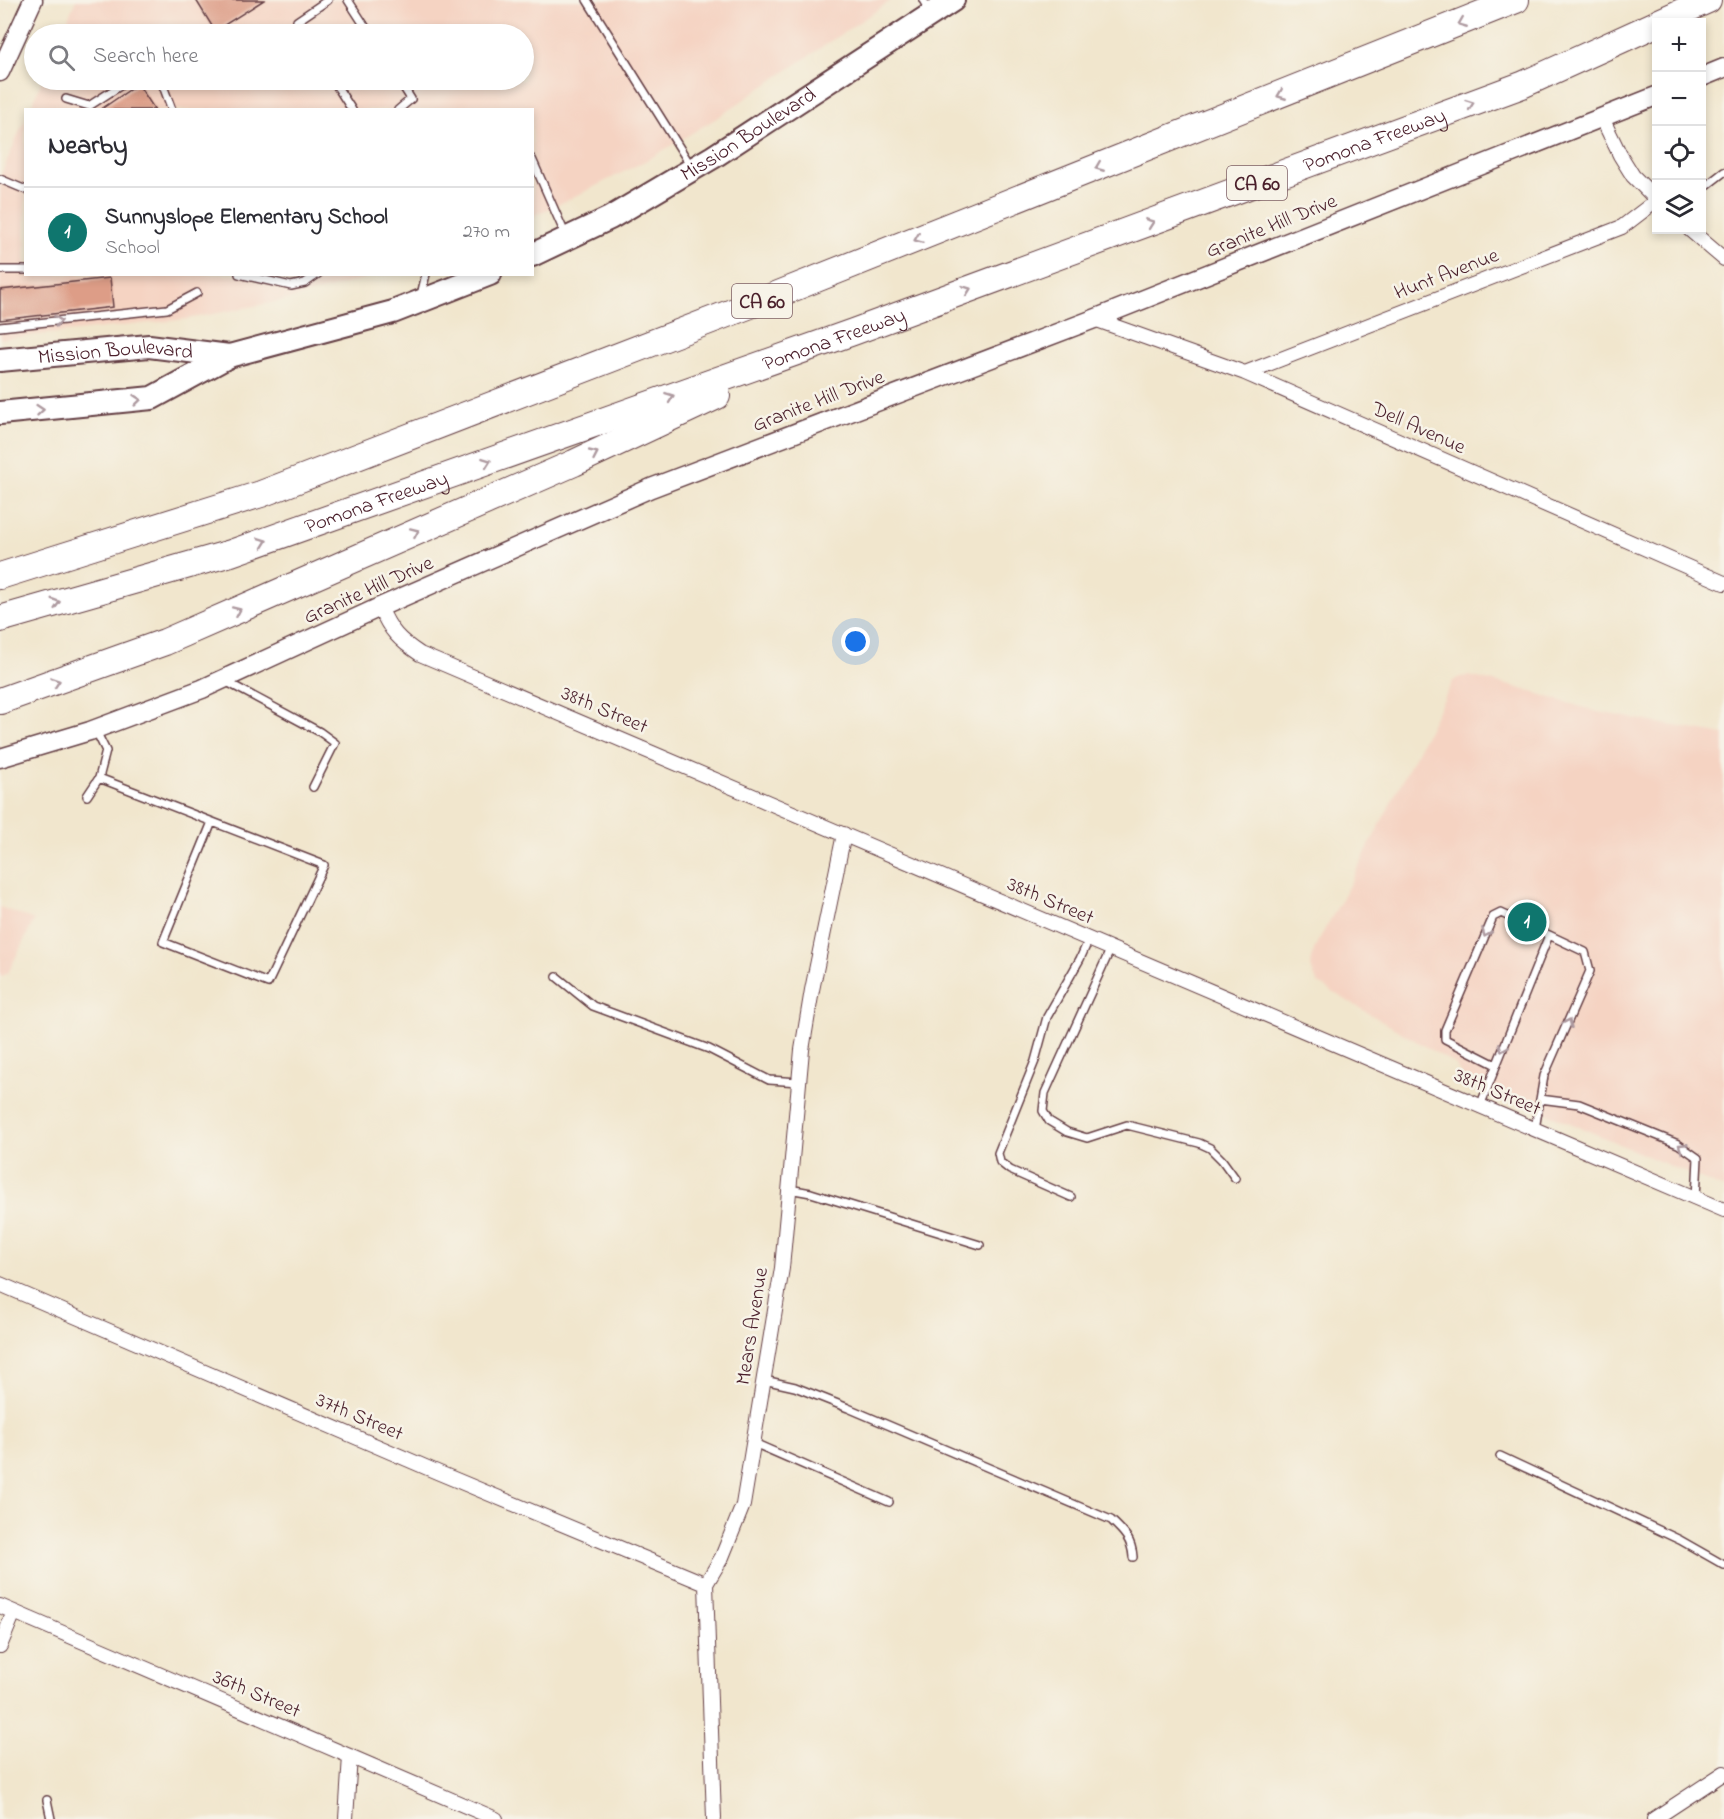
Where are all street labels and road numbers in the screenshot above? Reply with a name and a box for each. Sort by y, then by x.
street label: Mission Boulevard [675,80,823,190]
street label: Pomona Freeway [1299,101,1451,181]
road number: CA 60 [1227,166,1287,200]
street label: Granite Hill Drive [1202,187,1342,267]
street label: Hunt Avenue [1390,241,1504,309]
road number: CA 60 [732,284,792,318]
street label: Pomona Freeway [759,301,911,380]
street label: Mission Boulevard [37,333,195,373]
street label: Granite Hill Drive [748,363,890,441]
street label: Dell Avenue [1366,394,1470,463]
street label: Pomona Freeway [301,464,453,543]
street label: Granite Hill Drive [299,549,439,633]
street label: 38th Street [556,679,652,743]
street label: 38th Street [1002,870,1098,934]
street label: 38th Street [1449,1061,1545,1125]
street label: Mears Avenue [729,1265,777,1387]
street label: 37th Street [311,1386,408,1450]
street label: 36th Street [207,1663,305,1727]

